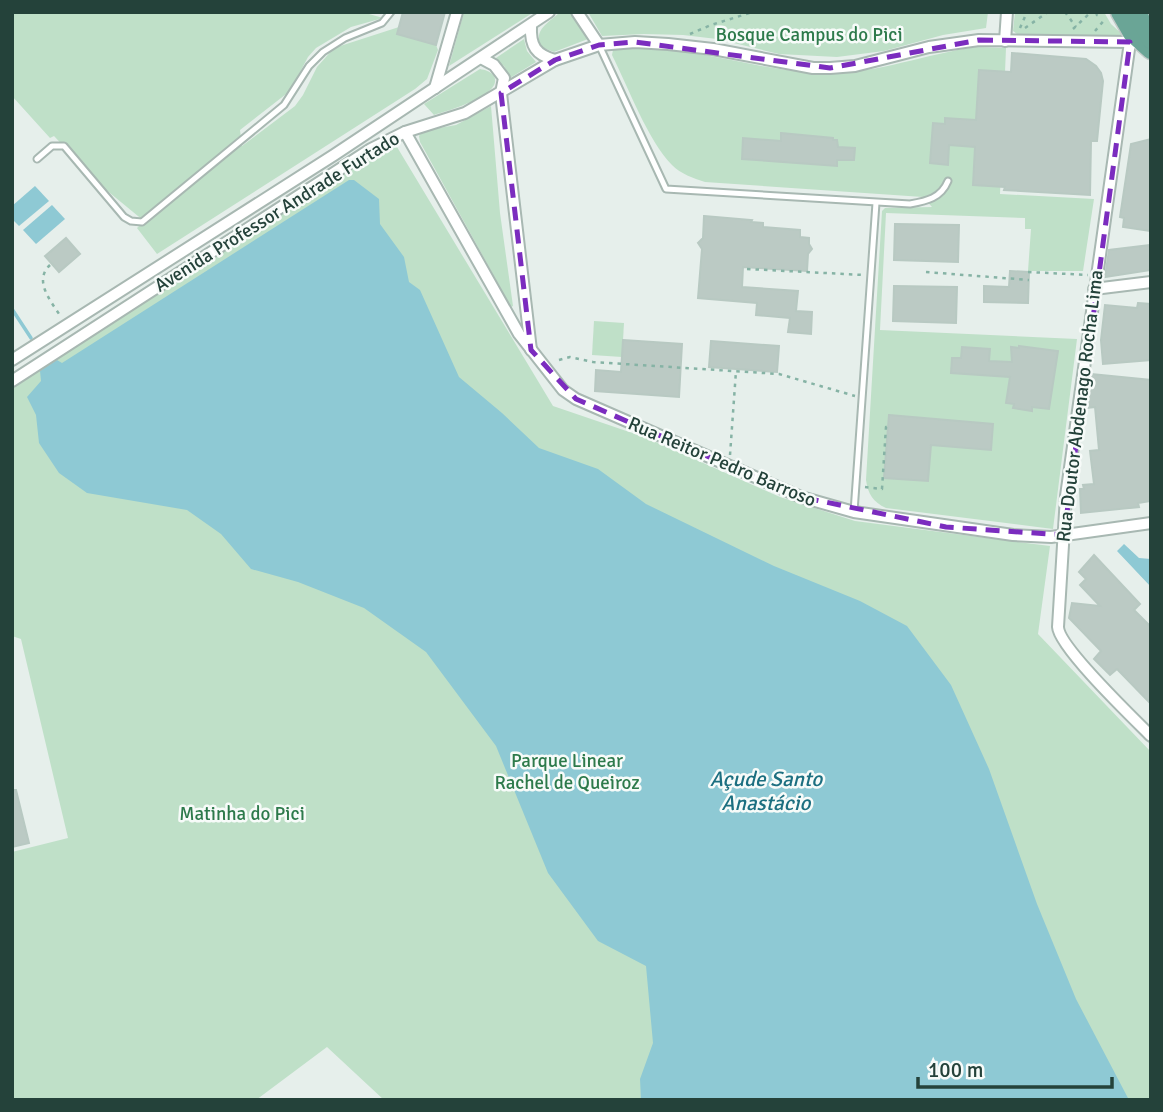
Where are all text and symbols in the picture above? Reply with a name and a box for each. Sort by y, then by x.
park label: Bosque Campus do Pici [715,23,903,47]
street label: Avenida Professor Andrade Furtado [150,126,404,298]
street label: Rua Doutor Abdenago Rocha Lima [1051,268,1109,544]
street label: Rua Reitor Pedro Barroso [624,412,820,513]
park label: Parque Linear Rachel de Queiroz [494,749,640,795]
water label: Açude Santo Anastácio [710,766,823,816]
park label: Matinha do Pici [179,802,305,826]
scale bar [918,1046,1112,1090]
text: 100 m [928,1057,983,1083]

